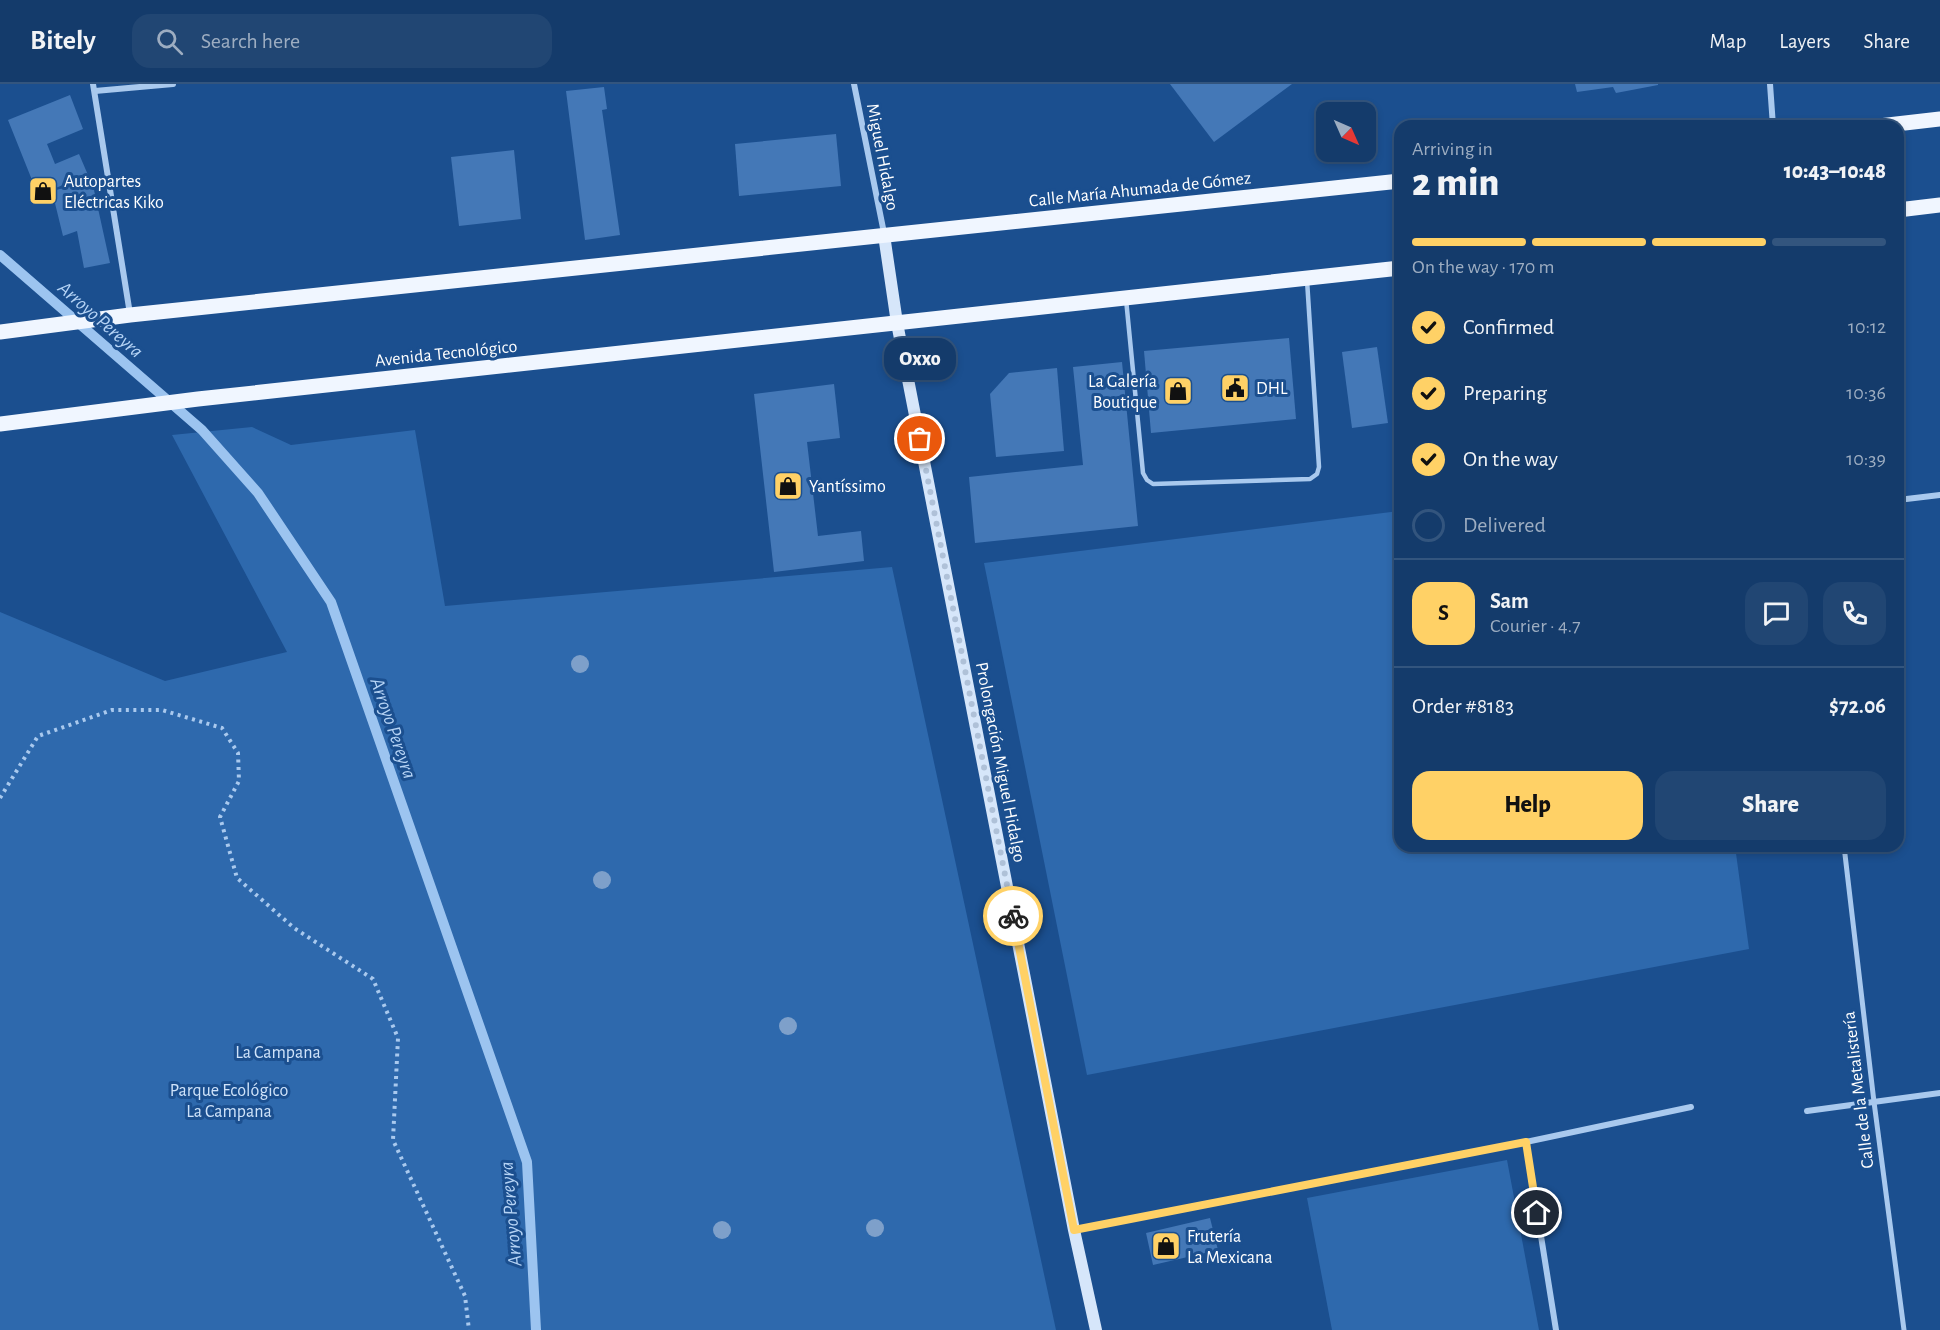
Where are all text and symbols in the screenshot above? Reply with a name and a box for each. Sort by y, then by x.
search box [132,14,552,68]
icon: search [153,25,186,58]
text: Bitely [30,27,96,55]
text: Search here [201,30,300,52]
text: Map [1710,31,1746,52]
text: Layers [1779,31,1830,52]
text: Share [1863,31,1910,52]
street label: Miguel Hidalgo [863,102,901,212]
north arrow [1316,102,1376,162]
map controls [1316,102,1376,162]
text: Arriving in [1412,139,1493,159]
text: 10:43–10:48 [1784,160,1886,182]
text: 2 min [1412,164,1499,203]
street label: Calle María Ahumada de Gómez [1028,169,1252,211]
place label: Autopartes Eléctricas Kiko [64,173,164,212]
shop icon: Autopartes Eléctricas Kiko [27,175,59,207]
text: On the way · 170 m [1412,257,1555,277]
water label: Arroyo Pereyra [53,277,147,362]
icon: check [1412,311,1445,344]
text: Confirmed [1463,316,1554,338]
text: 10:12 [1848,317,1886,337]
callout: Oxxo [884,337,956,379]
street label: Avenida Tecnológico [374,338,518,370]
text: Oxxo [899,349,941,369]
public building icon: DHL [1219,372,1251,404]
place label: La Galería Boutique [1088,373,1157,412]
shop icon: La Galería Boutique [1162,375,1194,407]
icon: check [1412,377,1445,410]
place label: DHL [1256,380,1288,398]
text: Preparing [1463,382,1547,404]
text: 10:36 [1846,383,1886,403]
pin [894,413,945,464]
icon: bag [903,422,936,455]
icon: check [1412,443,1445,476]
text: On the way [1463,448,1558,470]
text: 10:39 [1846,449,1886,469]
shop icon: Yantíssimo [772,470,804,502]
place label: Yantíssimo [809,478,886,496]
text: Delivered [1463,514,1546,536]
button: chat [1745,582,1808,645]
button: phone [1823,582,1886,645]
text: Sam [1490,590,1529,612]
text: S [1438,602,1449,624]
text: Courier · 4.7 [1490,616,1581,636]
street label: Prolongación Miguel Hidalgo [972,660,1028,864]
water label: Arroyo Pereyra [366,674,420,781]
text: Order #8183 [1412,695,1514,717]
text: $72.06 [1829,695,1886,717]
button: Help [1412,771,1643,840]
button: Share [1655,771,1886,840]
courier [983,886,1043,946]
icon: bike [997,900,1030,933]
street label: Calle de la Metalistería [1840,1010,1878,1169]
park label: La Campana [235,1044,321,1062]
park label: Parque Ecológico La Campana [170,1082,288,1121]
water label: Arroyo Pereyra [496,1161,526,1268]
pin [1511,1187,1562,1238]
icon: home [1520,1196,1553,1229]
place label: Frutería La Mexicana [1187,1228,1273,1267]
shop icon: Frutería La Mexicana [1150,1230,1182,1262]

